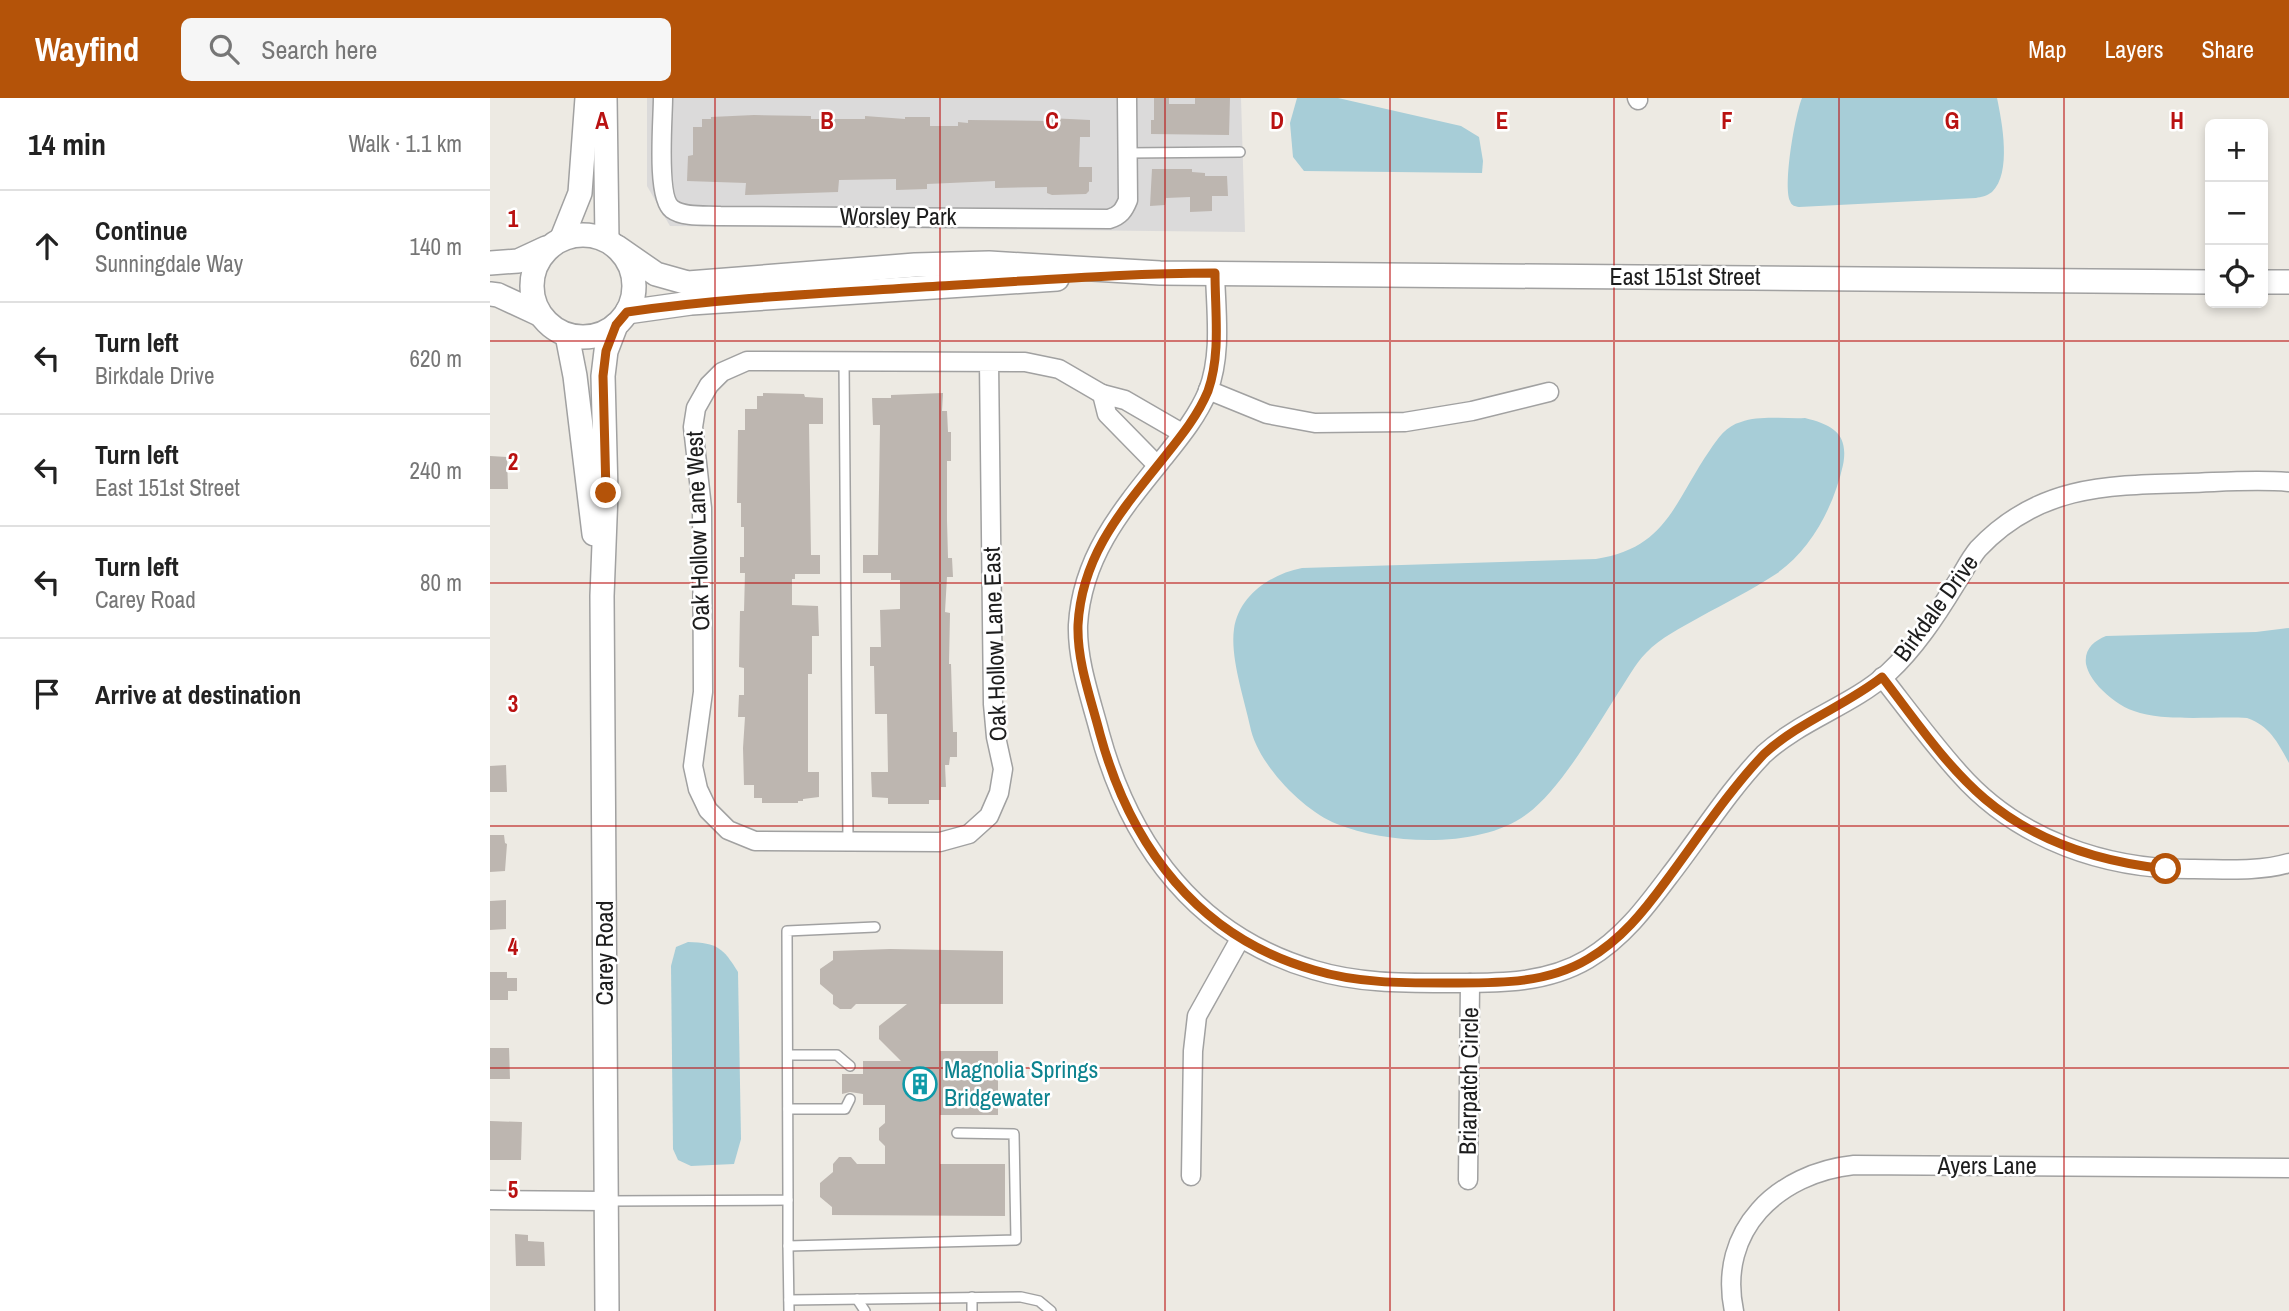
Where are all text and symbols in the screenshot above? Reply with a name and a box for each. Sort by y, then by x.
search box [181,18,671,81]
text: Wayfind [35,27,139,71]
icon: search [205,30,243,68]
text: Search here [261,32,377,67]
text: Map [2028,33,2066,65]
text: Layers [2104,33,2163,65]
text: Share [2201,33,2254,65]
text: A [595,105,609,136]
text: B [820,105,834,136]
text: C [1045,105,1059,136]
text: D [1270,105,1284,136]
text: E [1496,105,1508,136]
text: F [1721,105,1733,136]
text: G [1945,105,1959,136]
text: H [2170,105,2184,136]
map controls [2205,119,2268,308]
button: + [2205,119,2268,182]
text: 14 min [28,124,106,164]
text: Walk · 1.1 km [348,128,462,159]
button: − [2205,182,2268,245]
street label: Worsley Park [840,200,956,232]
text: 1 [508,203,519,234]
text: Continue [95,213,187,248]
icon: ahead [28,227,66,265]
text: 140 m [410,231,462,262]
button: locate [2205,245,2268,308]
text: Sunningdale Way [95,248,243,279]
street label: East 151st Street [1610,260,1761,292]
text: Turn left [95,325,179,360]
icon: left [28,339,66,377]
text: 620 m [410,343,462,374]
text: Birkdale Drive [95,360,215,391]
street label: Oak Hollow Lane West [678,430,716,631]
text: Turn left [95,437,179,472]
text: 2 [508,446,518,477]
icon: left [28,451,66,489]
text: 240 m [410,455,462,486]
text: East 151st Street [95,472,240,503]
route end [590,477,621,508]
street label: Oak Hollow Lane East [975,546,1013,742]
street label: Birkdale Drive [1886,548,1985,667]
text: Turn left [95,549,179,584]
icon: left [28,563,66,601]
text: 80 m [420,567,462,598]
text: Carey Road [95,584,196,615]
icon: arrive [28,675,66,713]
text: Arrive at destination [95,677,301,712]
text: 3 [508,688,518,719]
route start [2150,853,2181,884]
street label: Carey Road [588,901,620,1006]
text: 4 [508,931,519,962]
street label: Briarpatch Circle [1451,1007,1485,1155]
place label: Magnolia Springs Bridgewater [944,1053,1098,1113]
building icon: Magnolia Springs Bridgewater [901,1065,939,1103]
street label: Ayers Lane [1936,1149,2037,1181]
text: 5 [508,1174,518,1205]

